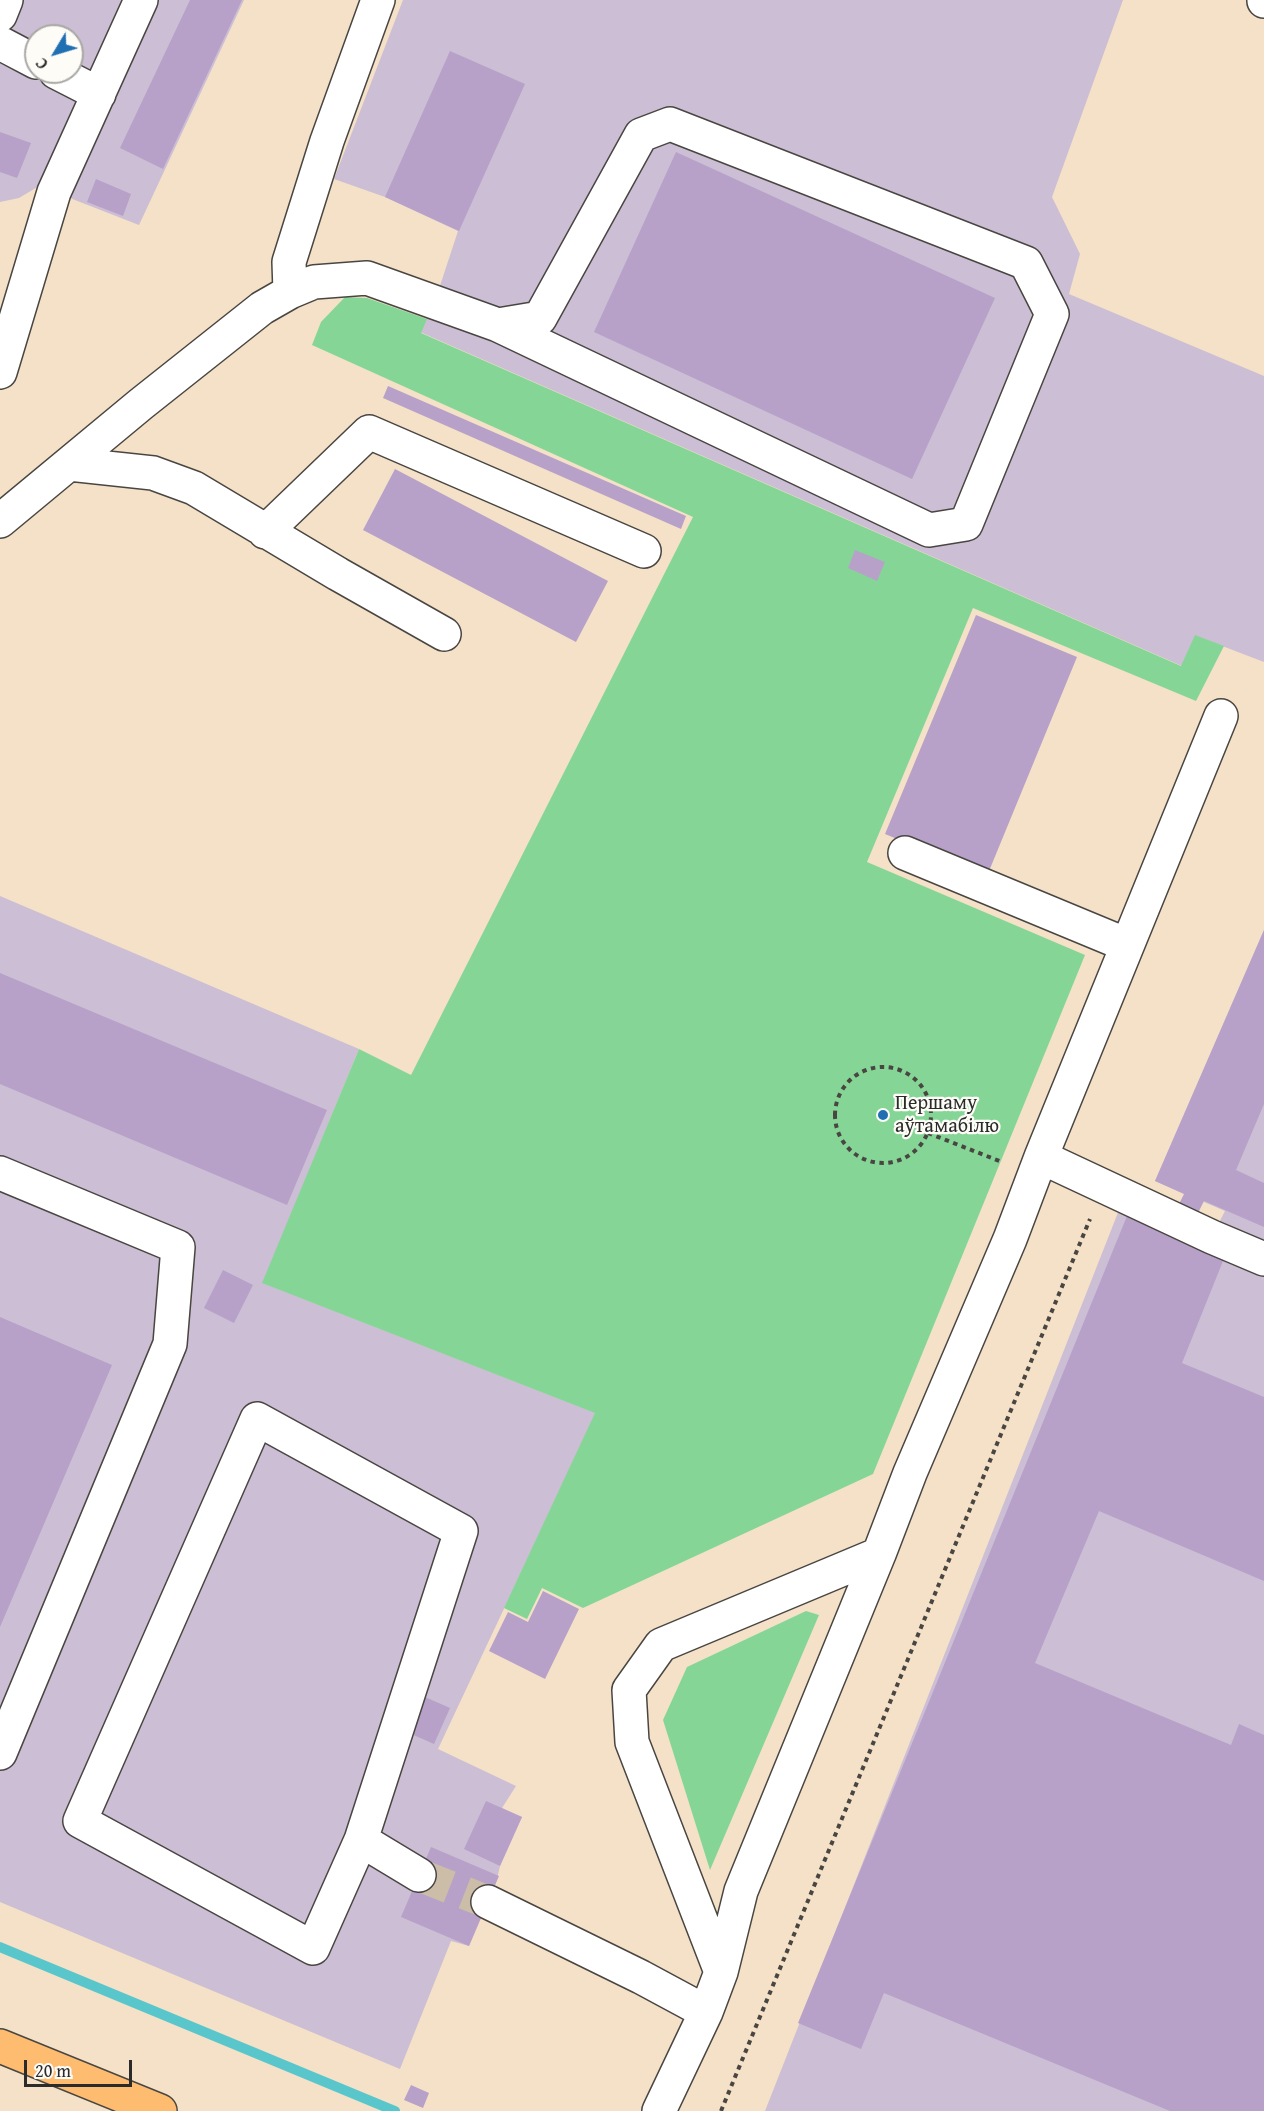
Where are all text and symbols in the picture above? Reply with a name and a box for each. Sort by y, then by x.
north arrow [24,24,84,84]
text: С [29,53,54,75]
place label: Першаму аўтамабілю [895,1092,999,1139]
marker: Першаму аўтамабілю [876,1108,890,1122]
scale bar [27,2048,135,2086]
text: 20 m [35,2057,71,2084]

